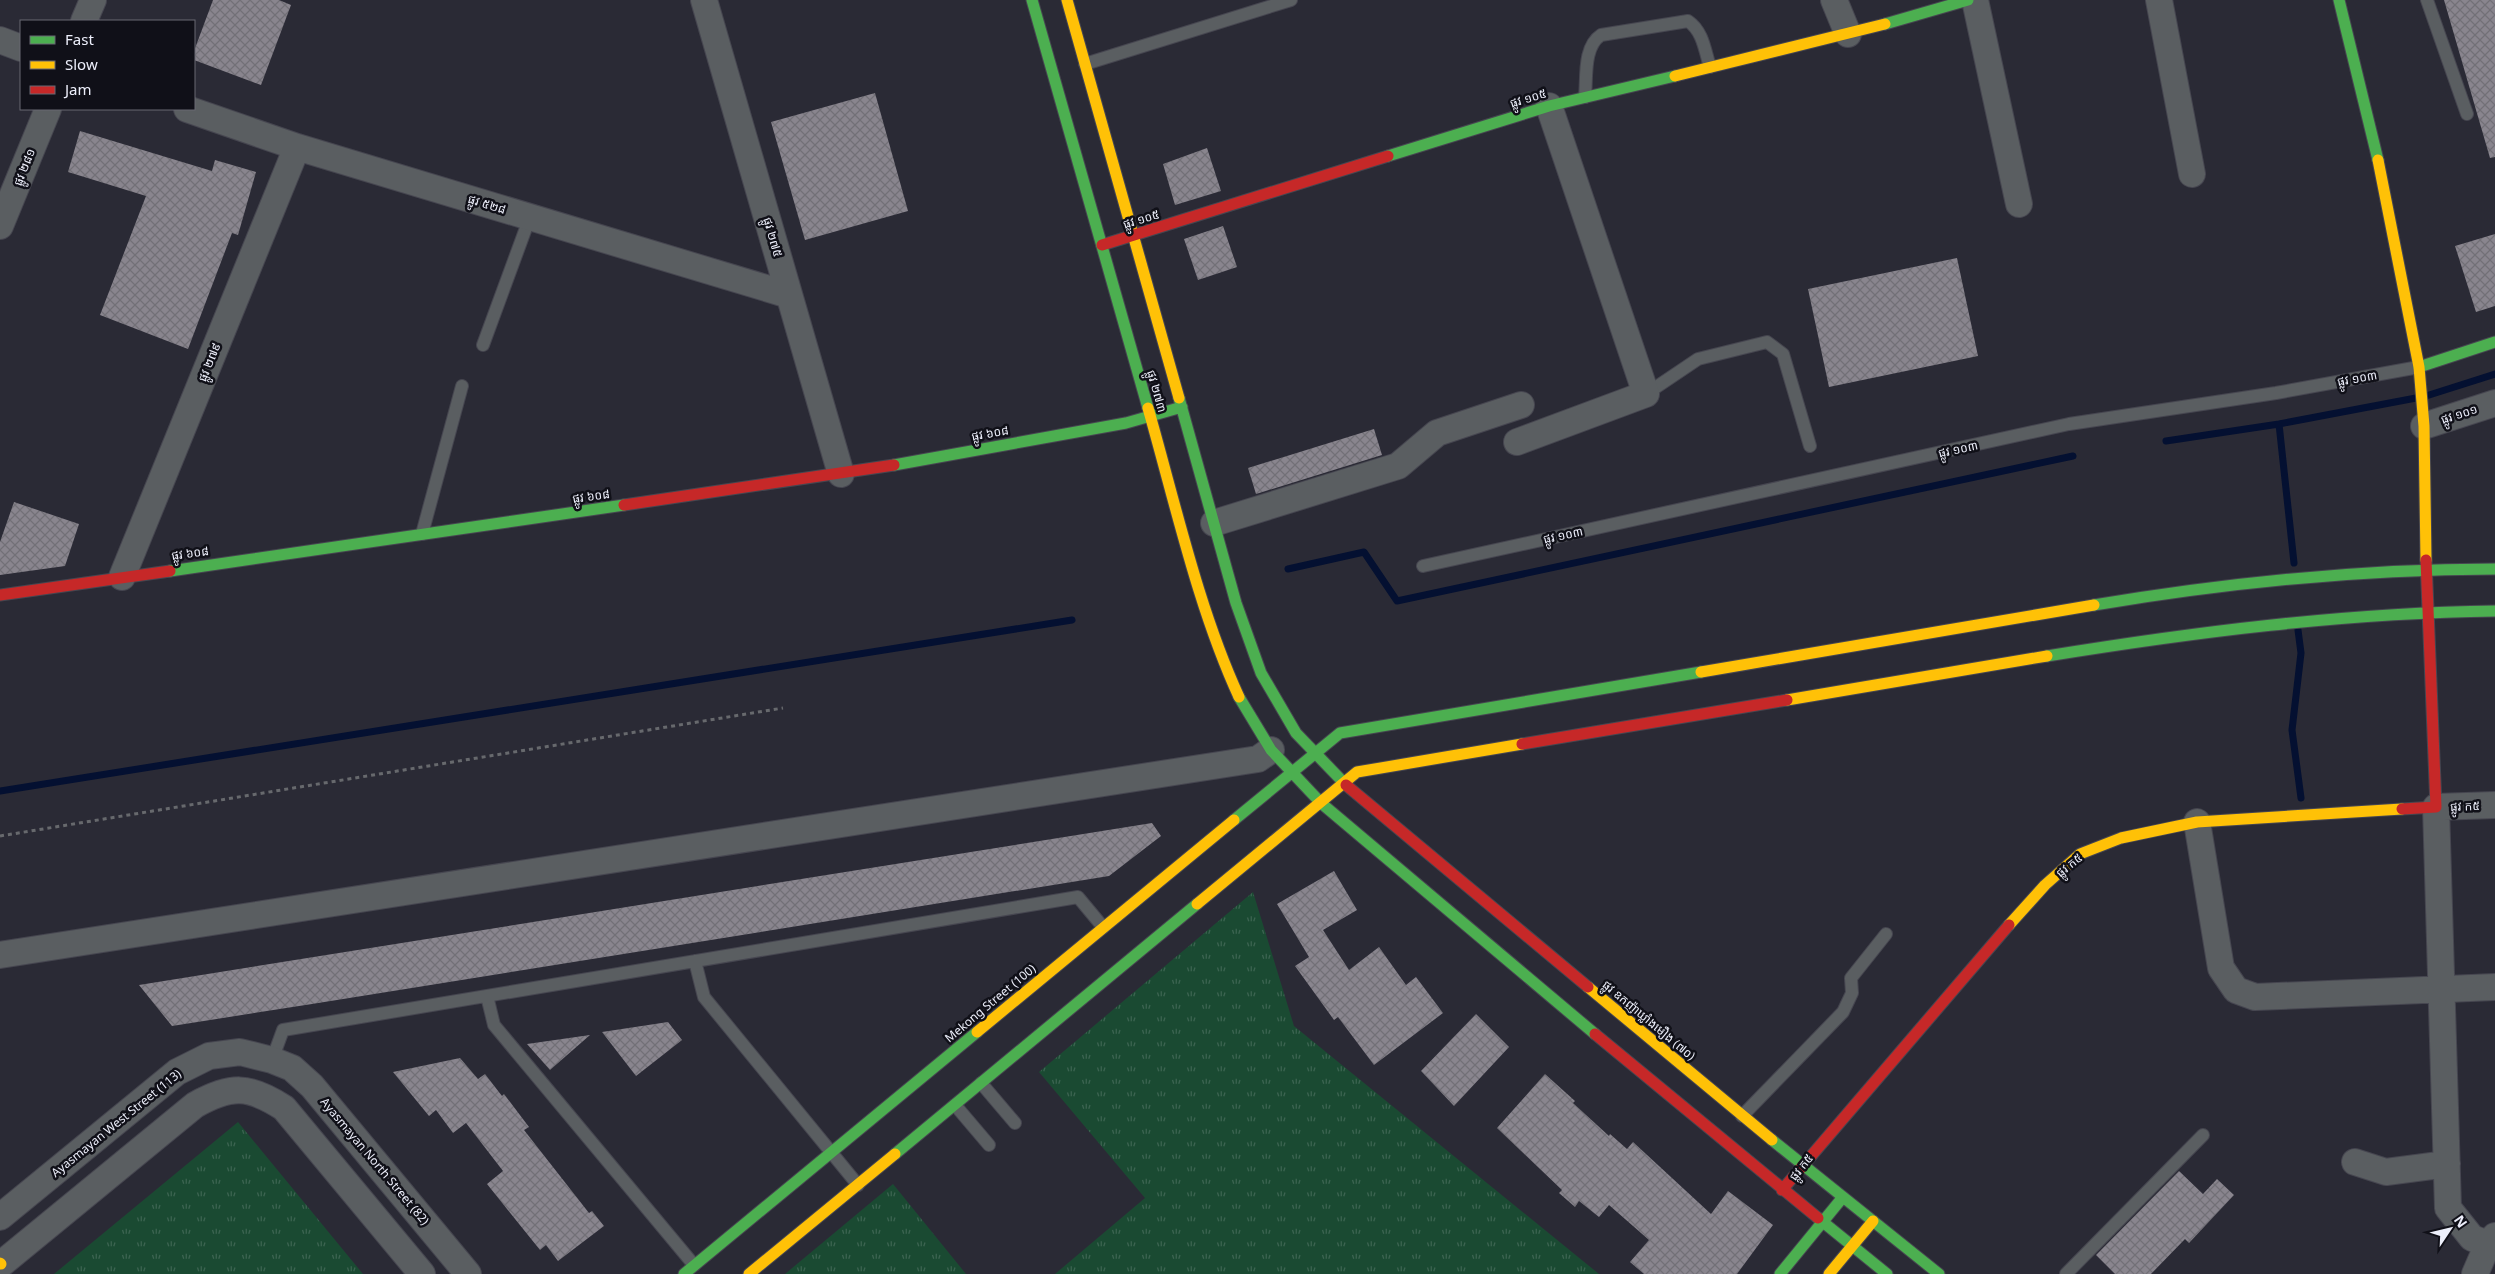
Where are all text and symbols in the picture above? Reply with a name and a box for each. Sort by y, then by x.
legend [20,20,195,110]
text: Fast [65,29,94,49]
text: Slow [65,54,98,74]
text: Jam [63,79,92,99]
street label: ផ្លូវ ១០៥ [1508,84,1549,114]
street label: ផ្លូវ ២៨១ [9,146,42,189]
street label: ផ្លូវ ៥២៨ [465,190,508,220]
street label: ផ្លូវ ១០៥ [1121,205,1162,235]
street label: ផ្លូវ ២៧៥ [757,215,787,260]
street label: ផ្លូវ ២៧៩ [194,340,227,385]
street label: ផ្លូវ ១០៣ [2336,366,2379,392]
street label: ផ្លូវ ២៧៣ [1140,368,1171,415]
street label: ផ្លូវ ១០១ [2439,400,2480,430]
street label: ផ្លូវ ៦០៨ [970,421,1010,447]
street label: ផ្លូវ ១០៣ [1937,437,1980,464]
street label: ផ្លូវ ៦០៨ [571,485,611,510]
street label: ផ្លូវ ១០៣ [1542,523,1585,550]
street label: ផ្លូវ ៦០៨ [170,542,210,567]
street label: ផ្លូវ ក៥ [2450,797,2480,818]
street label: ផ្លូវ ក៥ [2052,849,2088,883]
street label: Mekong Street (100) [941,960,1039,1046]
street label: ផ្លូវ ឧកញ៉ាឃ្លាំងមឿង (៧០) [1597,976,1699,1066]
street label: Ayasmayan West Street (113) [47,1065,185,1181]
street label: Ayasmayan North Street (82) [317,1094,434,1229]
street label: ផ្លូវ ក៥ [1785,1150,1819,1186]
north arrow [2425,1204,2475,1254]
text: N [2450,1211,2472,1231]

